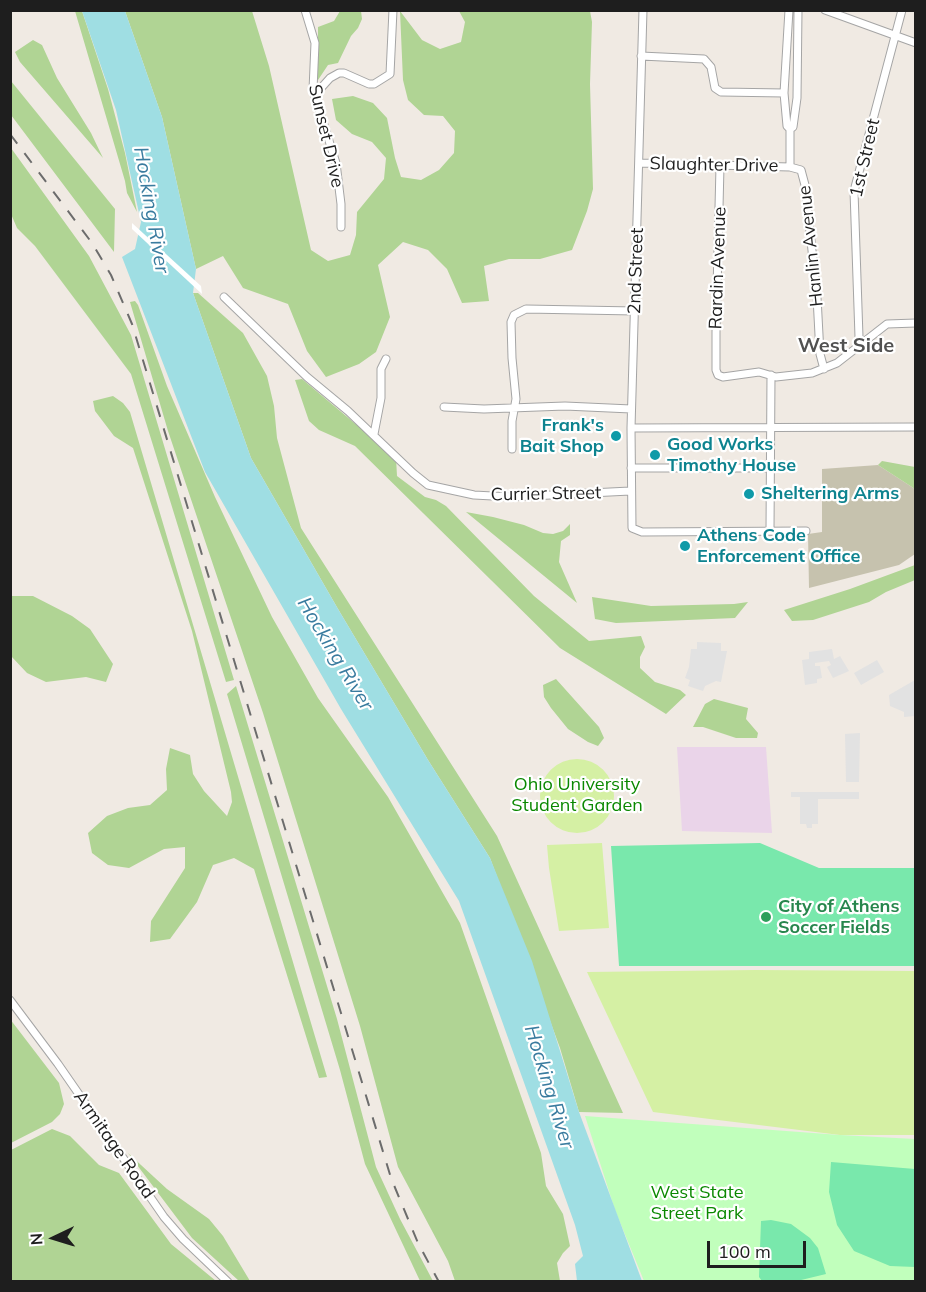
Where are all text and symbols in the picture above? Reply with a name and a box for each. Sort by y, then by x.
street label: Sunset Drive [304,82,348,190]
street label: 1st Street [845,116,885,200]
water label: Hocking River [128,145,174,275]
street label: Slaughter Drive [649,153,779,177]
street label: Hanlin Avenue [794,184,828,308]
street label: Rardin Avenue [705,206,731,330]
street label: 2nd Street [624,227,648,315]
district label: West Side [798,334,894,358]
place label: Frank's Bait Shop [520,415,604,458]
marker: Frank's Bait Shop [609,429,623,443]
place label: Good Works Timothy House [667,434,796,476]
marker: Good Works Timothy House [648,448,662,462]
street label: Currier Street [490,482,602,506]
place label: Sheltering Arms [761,483,899,505]
marker: Sheltering Arms [742,487,756,501]
place label: Athens Code Enforcement Office [697,525,860,568]
marker: Athens Code Enforcement Office [678,539,692,553]
water label: Hocking River [292,593,378,715]
park label: Ohio University Student Garden [511,774,643,816]
place label: City of Athens Soccer Fields [778,896,899,938]
marker: City of Athens Soccer Fields [759,910,773,924]
water label: Hocking River [519,1022,579,1152]
street label: Armitage Road [69,1087,159,1203]
park label: West State Street Park [651,1182,743,1224]
north arrow [24,1208,84,1268]
scale bar [710,1229,809,1267]
text: N [26,1233,46,1246]
text: 100 m [718,1240,771,1263]

